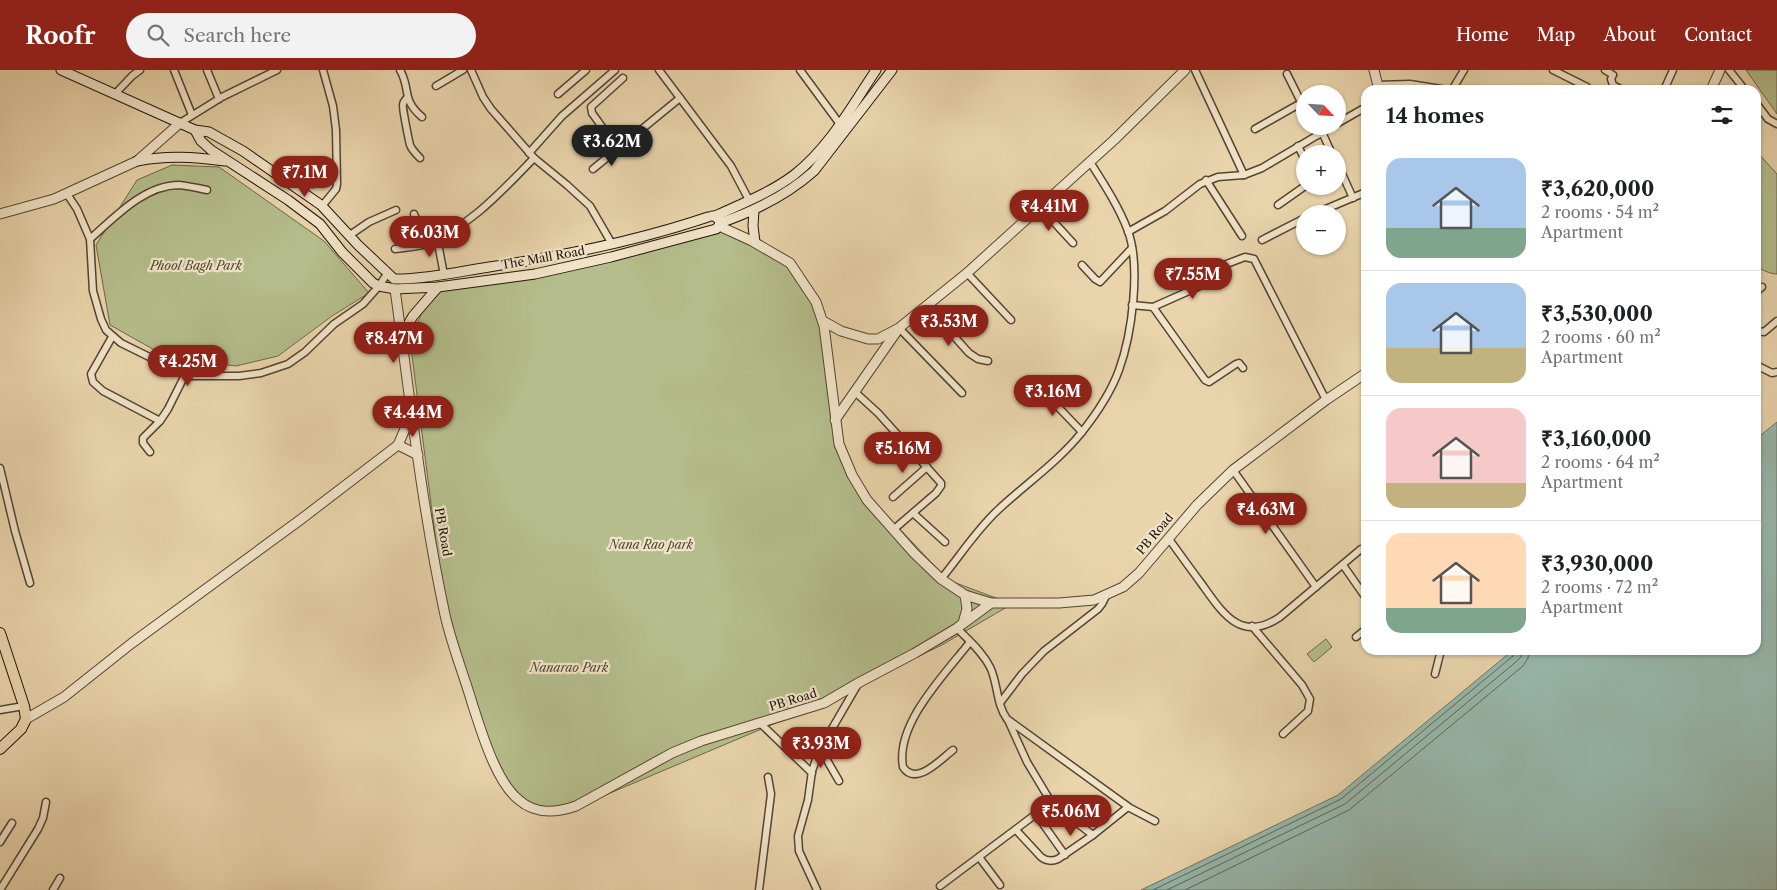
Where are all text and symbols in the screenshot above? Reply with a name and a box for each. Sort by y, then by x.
search box [126,13,476,58]
text: Roofr [25,21,96,50]
icon: search [144,21,172,49]
text: Search here [184,24,291,47]
text: Home [1456,24,1509,46]
text: Map [1537,24,1575,46]
text: About [1603,24,1656,46]
text: Contact [1684,24,1752,46]
north arrow [1296,85,1346,135]
map controls [1296,85,1346,255]
icon: filters [1708,101,1736,129]
text: 14 homes [1386,103,1484,128]
pin: ₹3.62M [571,124,653,167]
text: ₹3.62M [583,131,641,151]
button: + [1296,145,1346,195]
pin: ₹7.1M [270,156,340,198]
text: ₹7.1M [282,162,328,182]
text: ₹3,620,000 [1541,176,1654,201]
icon: home [1426,178,1486,238]
pin: ₹4.41M [1008,190,1090,232]
text: ₹4.41M [1021,196,1077,216]
text: 2 rooms · 54 m² [1541,202,1659,222]
button: − [1296,205,1346,255]
pin: ₹6.03M [389,216,471,258]
text: ₹6.03M [400,222,460,242]
text: Apartment [1541,222,1623,242]
street label: The Mall Road [500,243,587,272]
park label: Phool Bagh Park [149,258,243,273]
pin: ₹7.55M [1152,258,1234,300]
text: ₹7.55M [1165,264,1221,284]
text: ₹3,530,000 [1541,301,1653,326]
icon: home [1426,303,1486,363]
pin: ₹3.53M [908,304,990,347]
text: ₹3.53M [920,311,978,331]
pin: ₹8.47M [353,322,435,364]
text: 2 rooms · 60 m² [1541,327,1661,347]
text: ₹8.47M [365,328,423,348]
pin: ₹4.25M [147,344,229,387]
text: Apartment [1541,347,1623,367]
text: ₹4.25M [159,351,217,371]
pin: ₹3.16M [1012,374,1094,417]
text: ₹3.16M [1025,381,1081,401]
pin: ₹4.44M [372,396,454,438]
text: ₹4.44M [383,402,443,422]
text: ₹3,160,000 [1541,426,1651,451]
icon: home [1426,428,1486,488]
pin: ₹5.16M [862,432,944,474]
text: ₹5.16M [875,438,931,458]
text: 2 rooms · 64 m² [1541,452,1660,472]
text: Apartment [1541,472,1623,492]
pin: ₹4.63M [1225,492,1307,535]
text: ₹4.63M [1237,499,1295,519]
street label: PB Road [432,506,455,558]
street label: PB Road [1133,510,1177,557]
park label: Nana Rao park [608,537,694,552]
text: ₹3,930,000 [1541,551,1653,576]
icon: home [1426,553,1486,613]
text: 2 rooms · 72 m² [1541,577,1658,597]
text: Apartment [1541,597,1623,617]
park label: Nanarao Park [529,660,609,675]
street label: PB Road [767,685,819,714]
pin: ₹3.93M [780,726,862,769]
text: ₹3.93M [792,733,850,753]
pin: ₹5.06M [1030,794,1112,837]
text: ₹5.06M [1042,801,1100,821]

